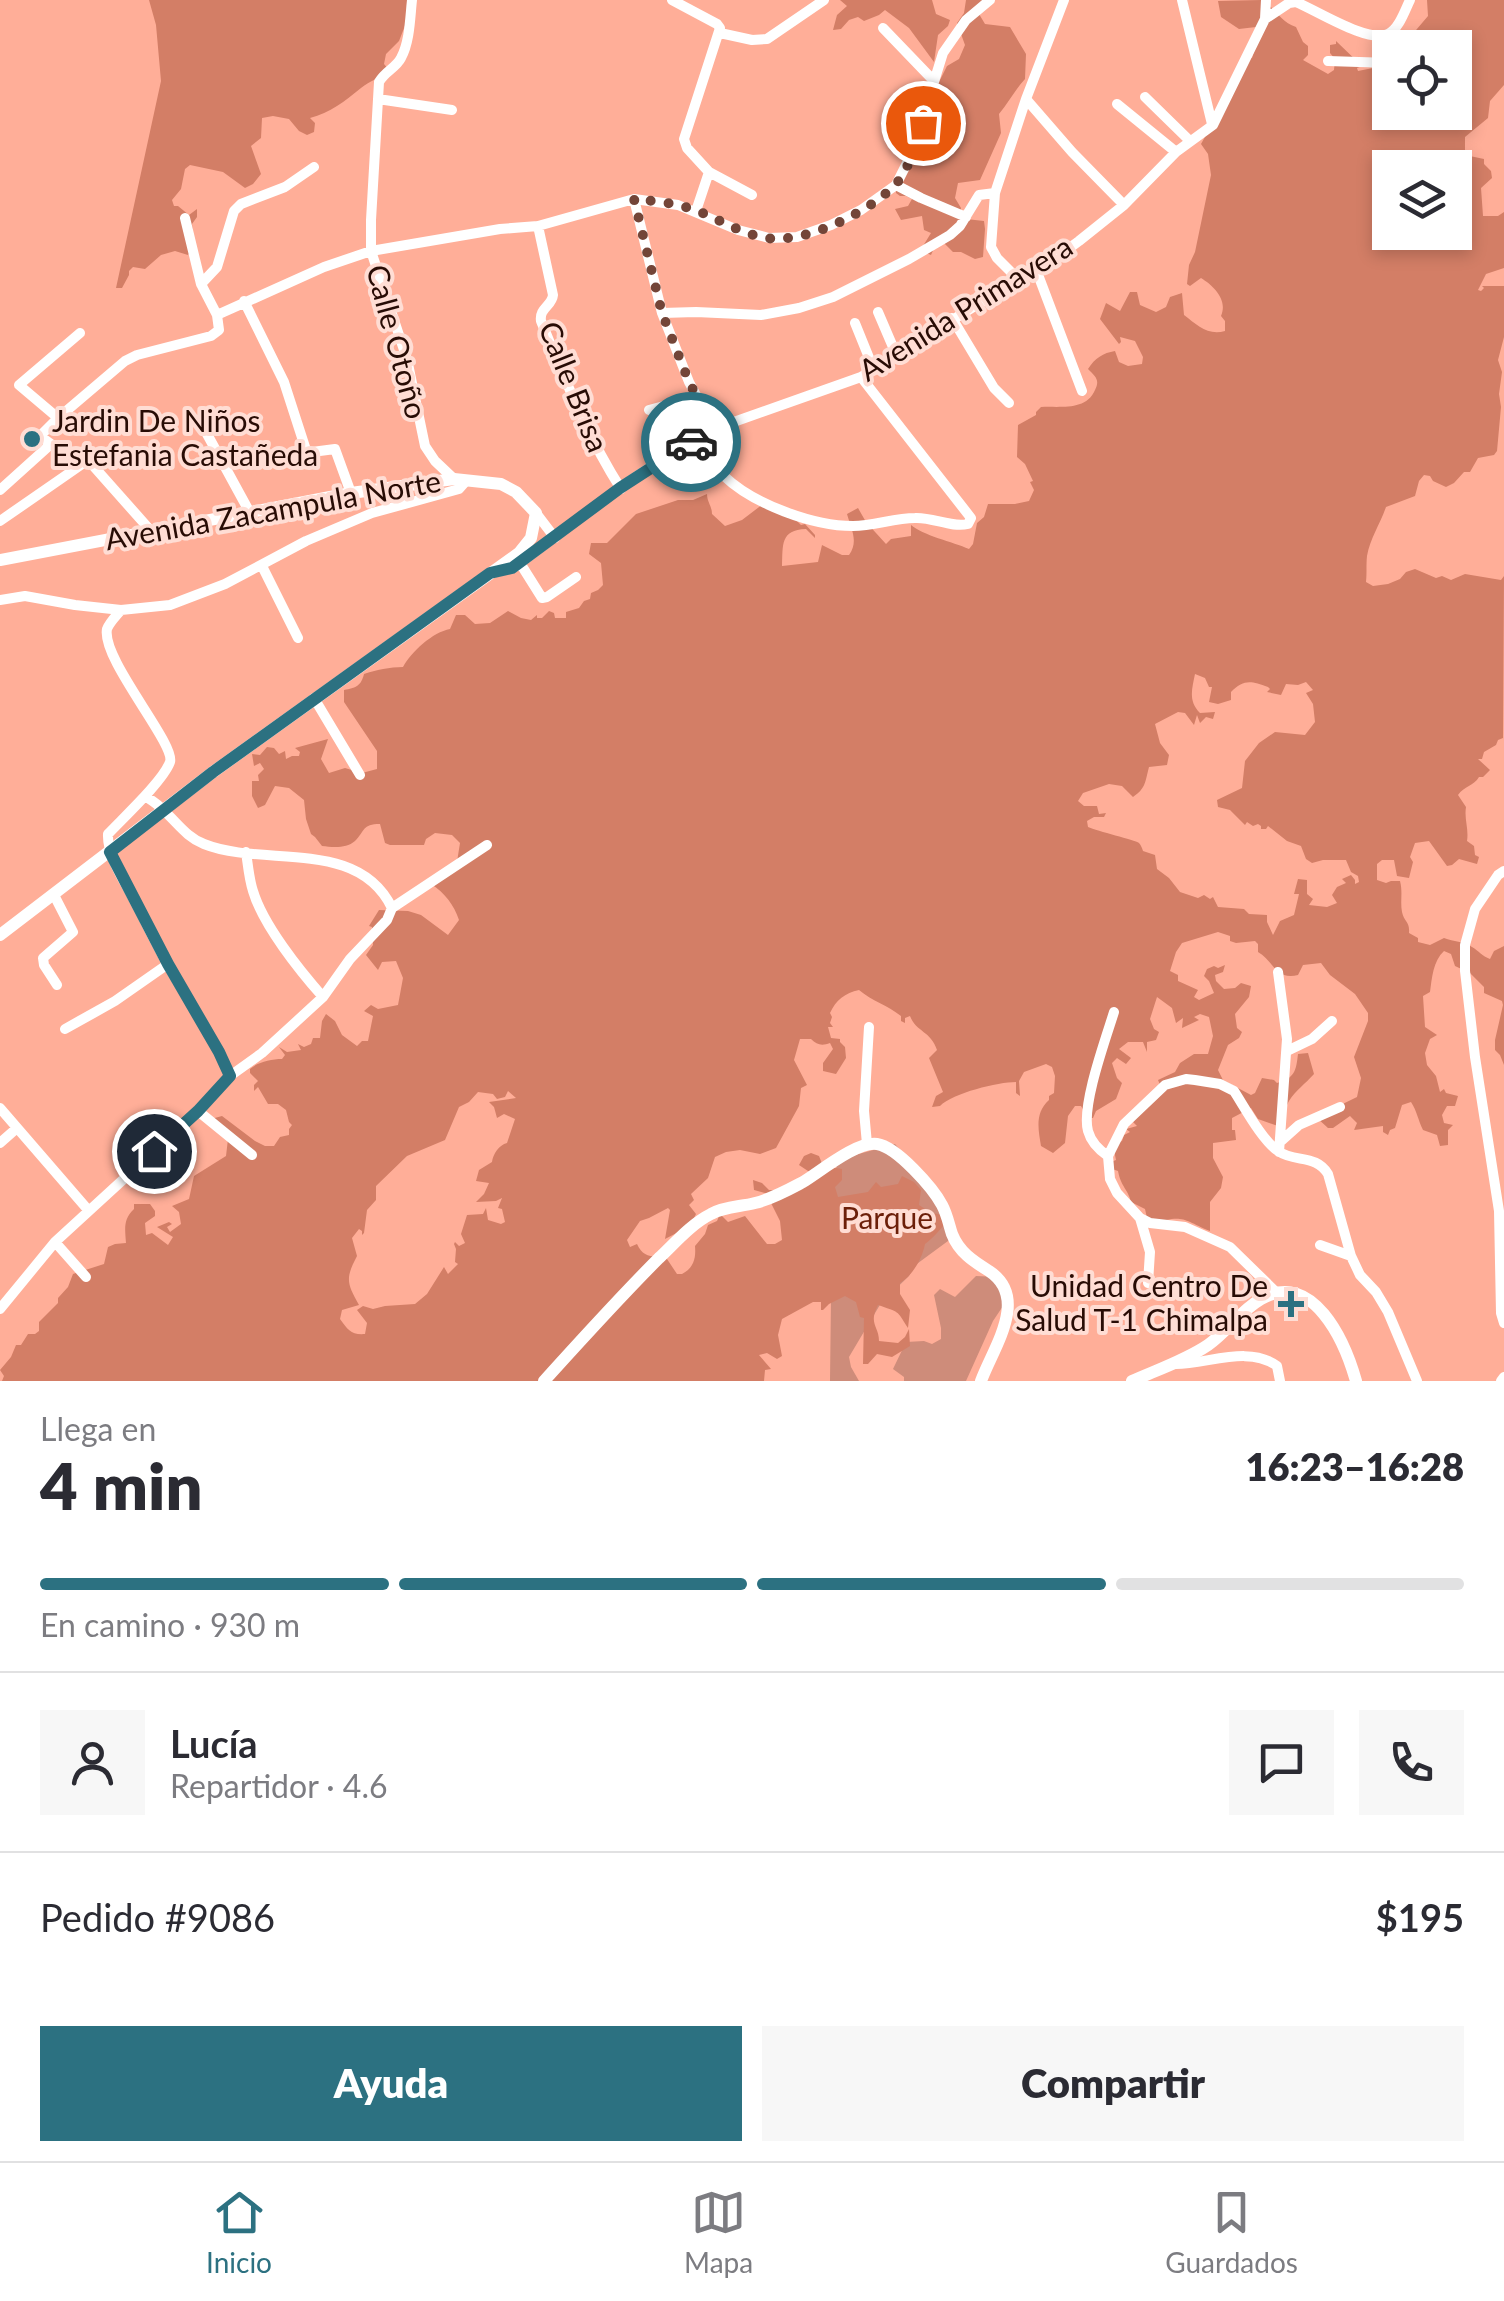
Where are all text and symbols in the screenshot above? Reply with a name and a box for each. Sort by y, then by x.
map controls [1372,30,1472,250]
button: locate [1372,30,1472,130]
pin [881,81,966,166]
icon: bag [896,96,951,151]
button: layers [1372,150,1472,250]
street label: Avenida Primavera [852,227,1078,387]
street label: Calle Otoño [360,261,436,422]
street label: Calle Brisa [532,316,617,457]
courier [641,392,741,492]
place label: Jardin De Niños Estefania Castañeda [52,402,318,472]
icon: car [664,415,719,470]
marker: Jardin De Niños Estefania Castañeda [21,428,43,450]
street label: Avenida Zacampula Norte [102,462,443,556]
pin [112,1109,197,1194]
icon: home [127,1124,182,1179]
park label: Parque [841,1199,933,1235]
place label: Unidad Centro De Salud T-1 Chimalpa [1015,1267,1268,1337]
marker: Unidad Centro De Salud T-1 Chimalpa [1278,1291,1304,1317]
text: Llega en [40,1409,156,1448]
text: 16:23–16:28 [1245,1443,1464,1489]
text: 4 min [40,1446,202,1524]
text: En camino · 930 m [40,1605,300,1644]
button: person [40,1710,145,1815]
button: chat [1229,1710,1334,1815]
button: phone [1359,1710,1464,1815]
text: Lucía [170,1720,258,1766]
text: Repartidor · 4.6 [170,1766,388,1805]
text: Pedido #9086 [40,1894,275,1940]
text: $195 [1376,1894,1464,1940]
button: Ayuda [40,2026,742,2141]
button: Compartir [762,2026,1464,2141]
tab: Inicio [206,2185,272,2279]
tab: Mapa [684,2185,753,2279]
tab: Guardados [1165,2185,1298,2279]

